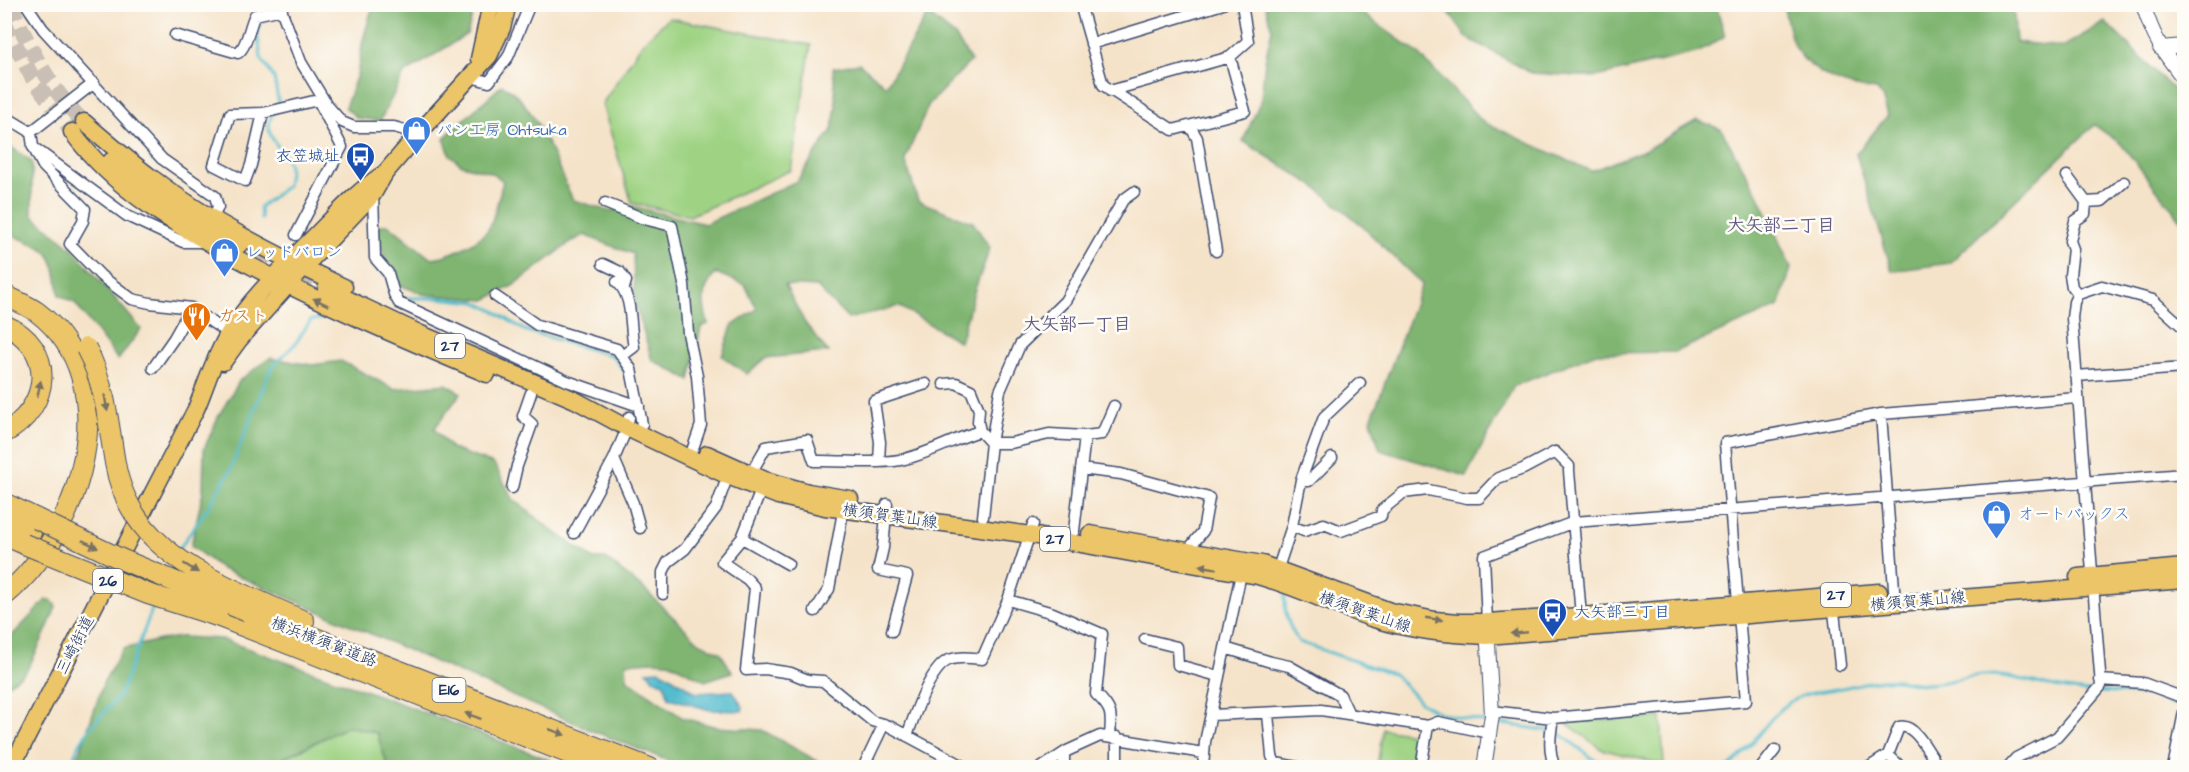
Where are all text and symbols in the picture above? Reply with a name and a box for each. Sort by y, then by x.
shop icon: パン工房 Ohtsuka [400,114,432,156]
place label: パン工房 Ohtsuka [437,119,567,141]
bus stop icon: 衣笠城址 [345,140,377,182]
place label: 衣笠城址 [276,145,340,167]
district label: 大矢部二丁目 [1727,213,1835,238]
shop icon: レッドバロン [209,236,241,278]
place label: レッドバロン [246,241,342,263]
one-way arrow [313,297,330,306]
restaurant icon: ガスト [181,300,213,342]
place label: ガスト [218,305,268,327]
district label: 大矢部一丁目 [1023,312,1131,337]
road number: 27 [435,334,465,358]
one-way arrow [35,379,44,398]
one-way arrow [102,394,111,413]
street label: 横須賀葉山線 [841,498,939,534]
shop icon: オートバックス [1981,498,2013,540]
place label: オートバックス [2018,503,2130,525]
road number: 27 [1040,527,1070,551]
one-way arrow [82,540,99,549]
one-way arrow [1198,562,1217,571]
one-way arrow [183,563,199,574]
road number: 26 [93,569,123,593]
road number: 27 [1821,583,1851,607]
street label: 横須賀葉山線 [1316,586,1414,638]
street label: 横須賀葉山線 [1869,586,1967,616]
bus stop icon: 大矢部三丁目 [1537,596,1569,638]
place label: 大矢部三丁目 [1574,601,1670,623]
street label: 三崎街道 [51,611,99,679]
street label: 横浜横須賀道路 [268,612,380,672]
one-way arrow [1424,614,1443,623]
one-way arrow [1510,628,1529,638]
road number: E16 [432,678,466,702]
one-way arrow [464,711,482,721]
one-way arrow [548,728,566,737]

